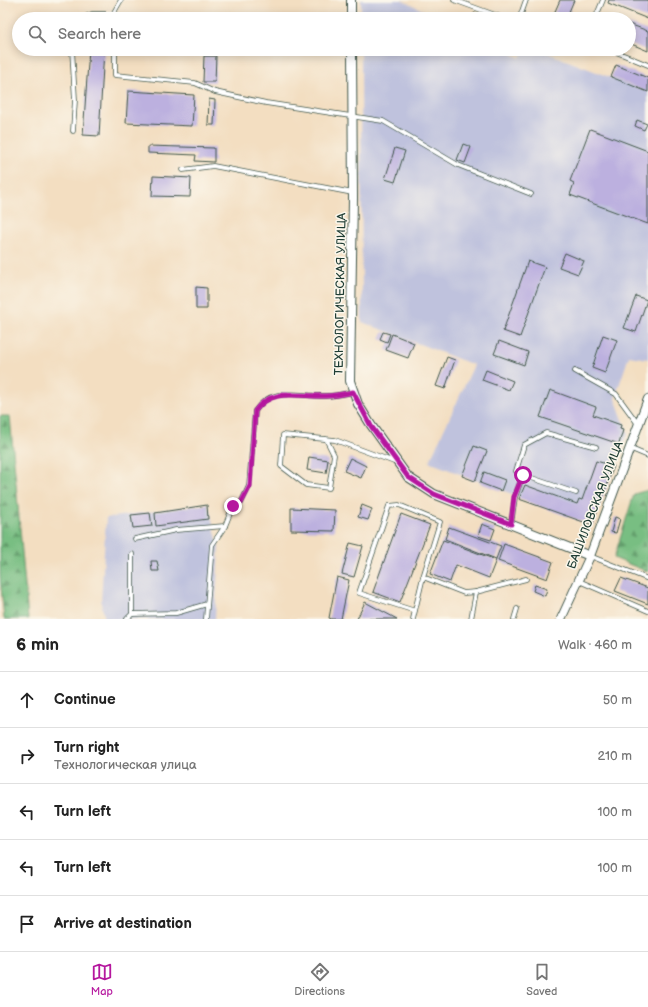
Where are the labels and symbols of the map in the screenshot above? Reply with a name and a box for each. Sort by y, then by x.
street label: ТЕХНОЛОГИЧЕСКАЯ УЛИЦА [332,212,349,375]
street label: БАШИЛОВСКАЯ УЛИЦА [564,439,627,571]
route start [514,466,532,484]
route end [224,497,242,515]

